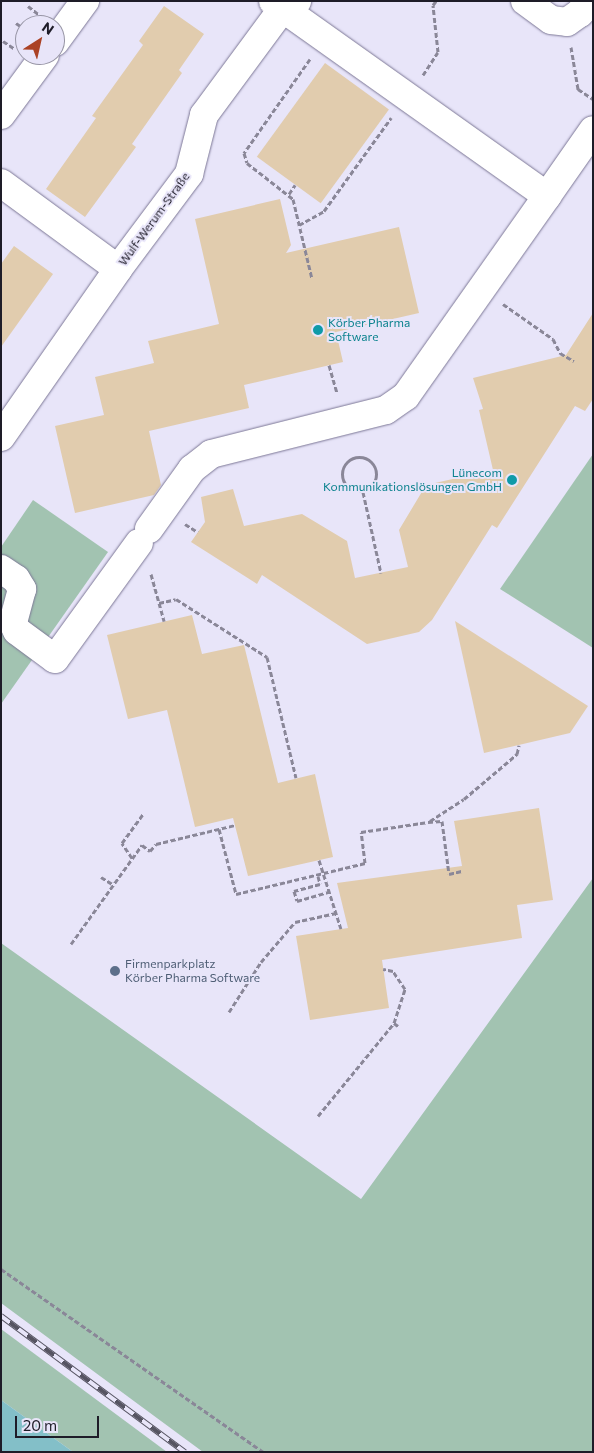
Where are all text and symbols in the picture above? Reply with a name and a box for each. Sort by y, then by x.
north arrow [15,15,65,65]
text: N [39,18,57,38]
street label: Wulf-Werum-Straße [115,170,193,268]
place label: Körber Pharma Software [328,316,410,344]
marker: Körber Pharma Software [312,324,324,336]
place label: Lünecom Kommunikationslösungen GmbH [323,466,502,494]
marker: Lünecom Kommunikationslösungen GmbH [506,474,518,486]
place label: Firmenparkplatz Körber Pharma Software [125,957,260,985]
marker: Firmenparkplatz Körber Pharma Software [109,965,121,977]
scale bar [18,1406,101,1438]
text: 20 m [23,1416,57,1434]

